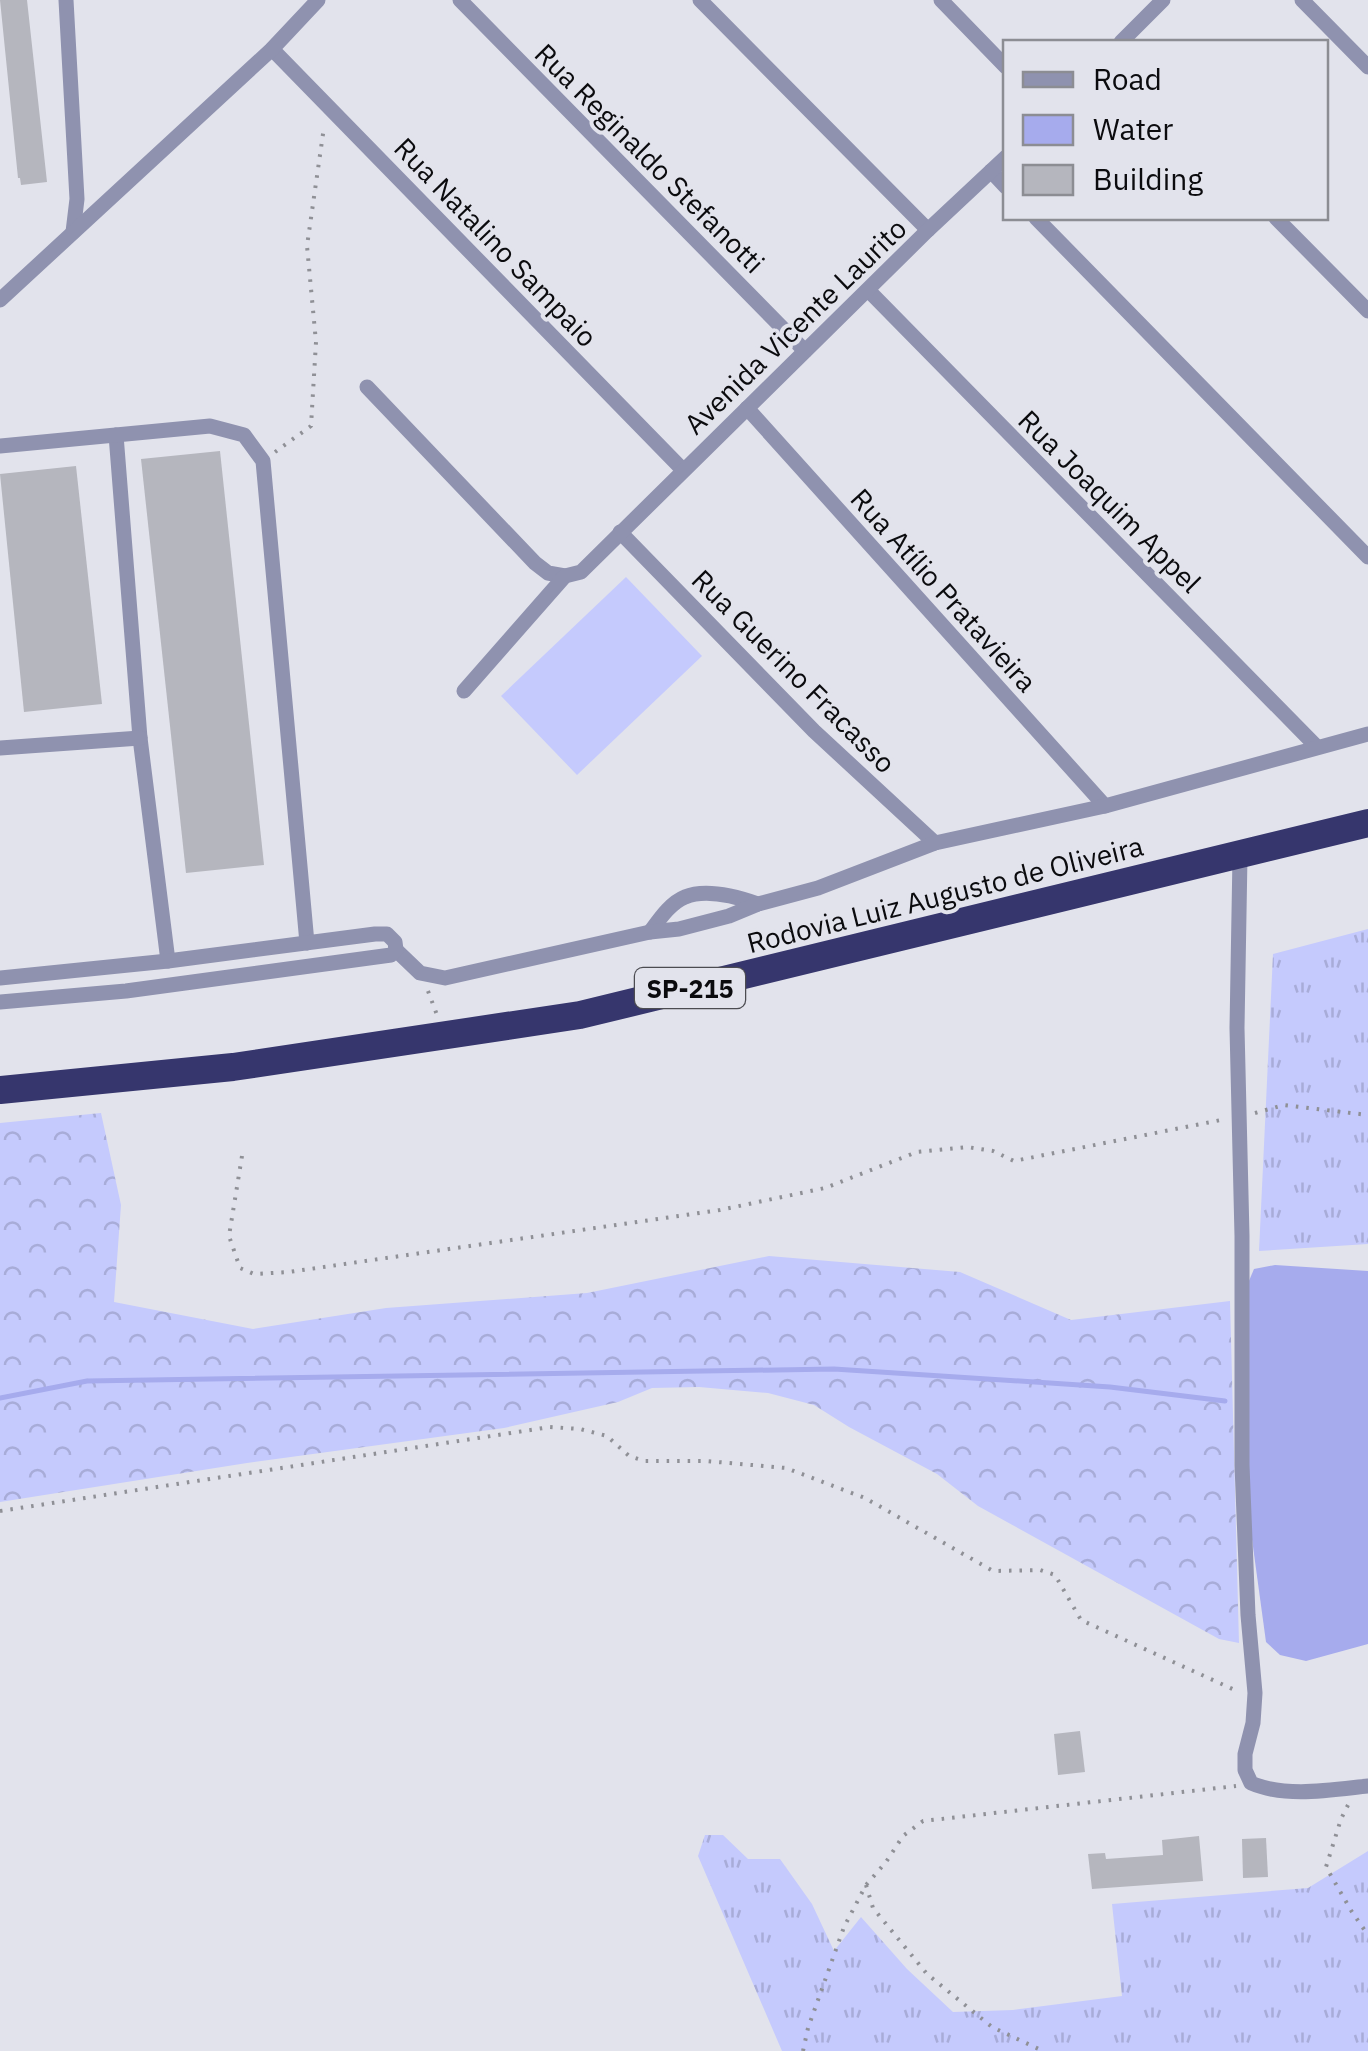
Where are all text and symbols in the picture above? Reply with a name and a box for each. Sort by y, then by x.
street label: Rua Reginaldo Stefanotti [527,35,773,281]
legend [1003,40,1328,220]
text: Road [1093,59,1162,98]
text: Water [1093,109,1173,148]
street label: Rua Natalino Sampaio [386,129,606,355]
text: Building [1093,159,1203,198]
street label: Avenida Vicente Laurito [676,210,914,442]
street label: Rua Joaquim Appel [1011,402,1209,600]
street label: Rua Atílio Pratavieira [843,480,1045,700]
street label: Rua Guerino Fracasso [684,561,904,781]
street label: Rodovia Luiz Augusto de Oliveira [743,827,1147,961]
road number: SP-215 [635,968,745,1008]

